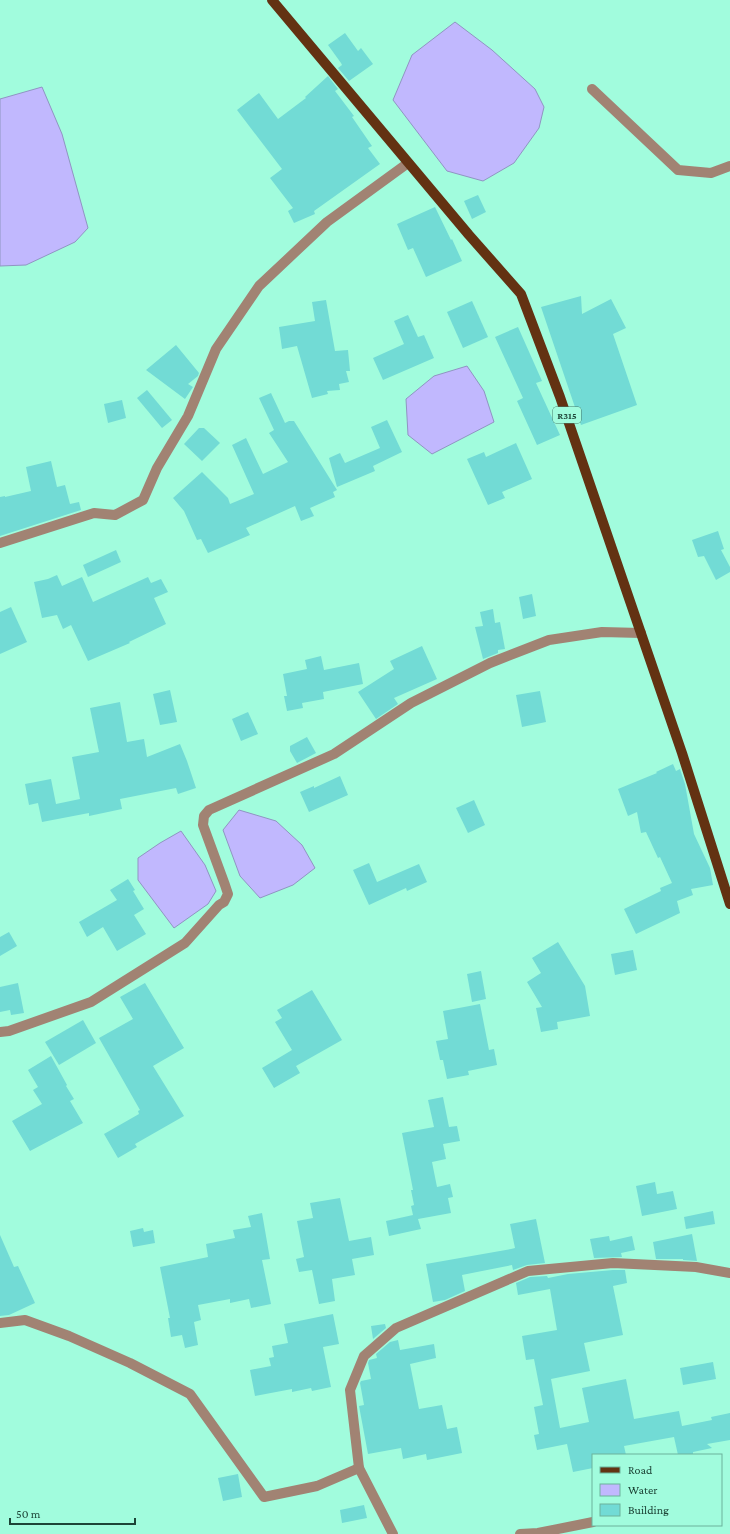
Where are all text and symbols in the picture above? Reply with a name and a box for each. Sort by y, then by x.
road number: R315 [553,407,581,423]
legend [592,1454,722,1526]
text: Road [628,1463,653,1477]
text: Water [628,1483,658,1497]
scale bar [10,1500,135,1526]
text: Building [628,1503,669,1517]
text: 50 m [16,1507,41,1521]

